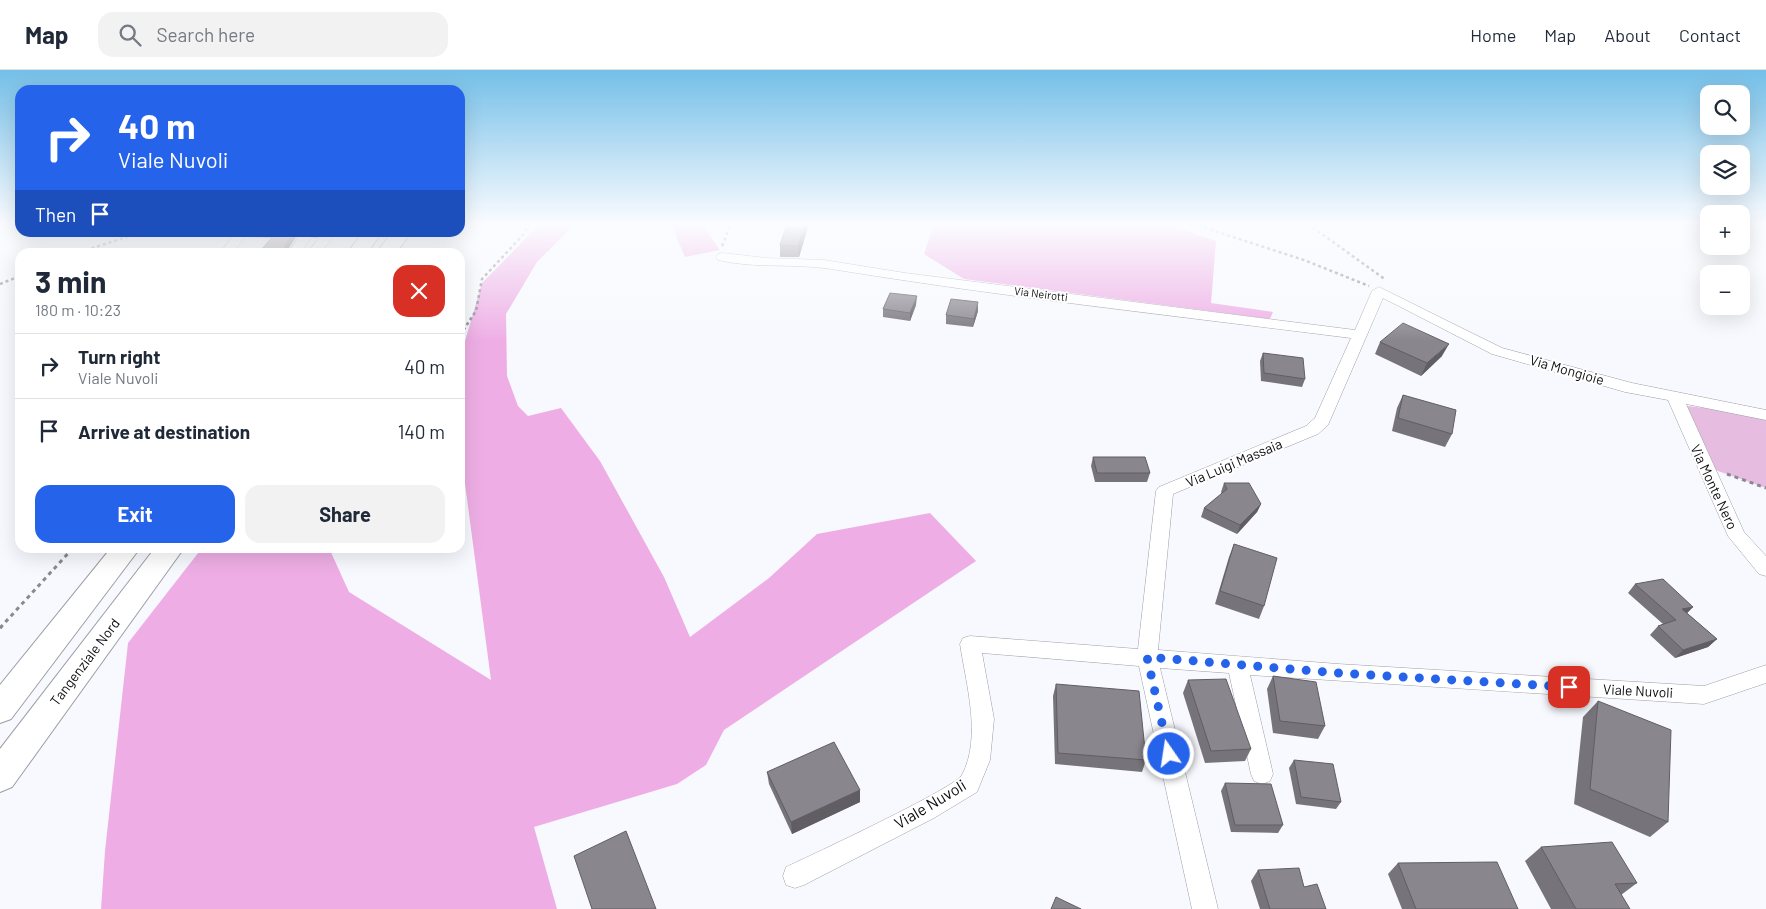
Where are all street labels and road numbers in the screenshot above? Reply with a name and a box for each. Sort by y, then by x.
street label: Via Neirotti [1014,284,1069,303]
street label: Via Mongioie [1528,351,1606,388]
street label: Via Luigi Massaia [1183,435,1285,490]
street label: Via Monte Nero [1687,442,1742,532]
street label: Tangenziale Nord [46,615,123,709]
street label: Viale Nuvoli [1602,680,1674,701]
street label: Viale Nuvoli [890,775,969,832]

